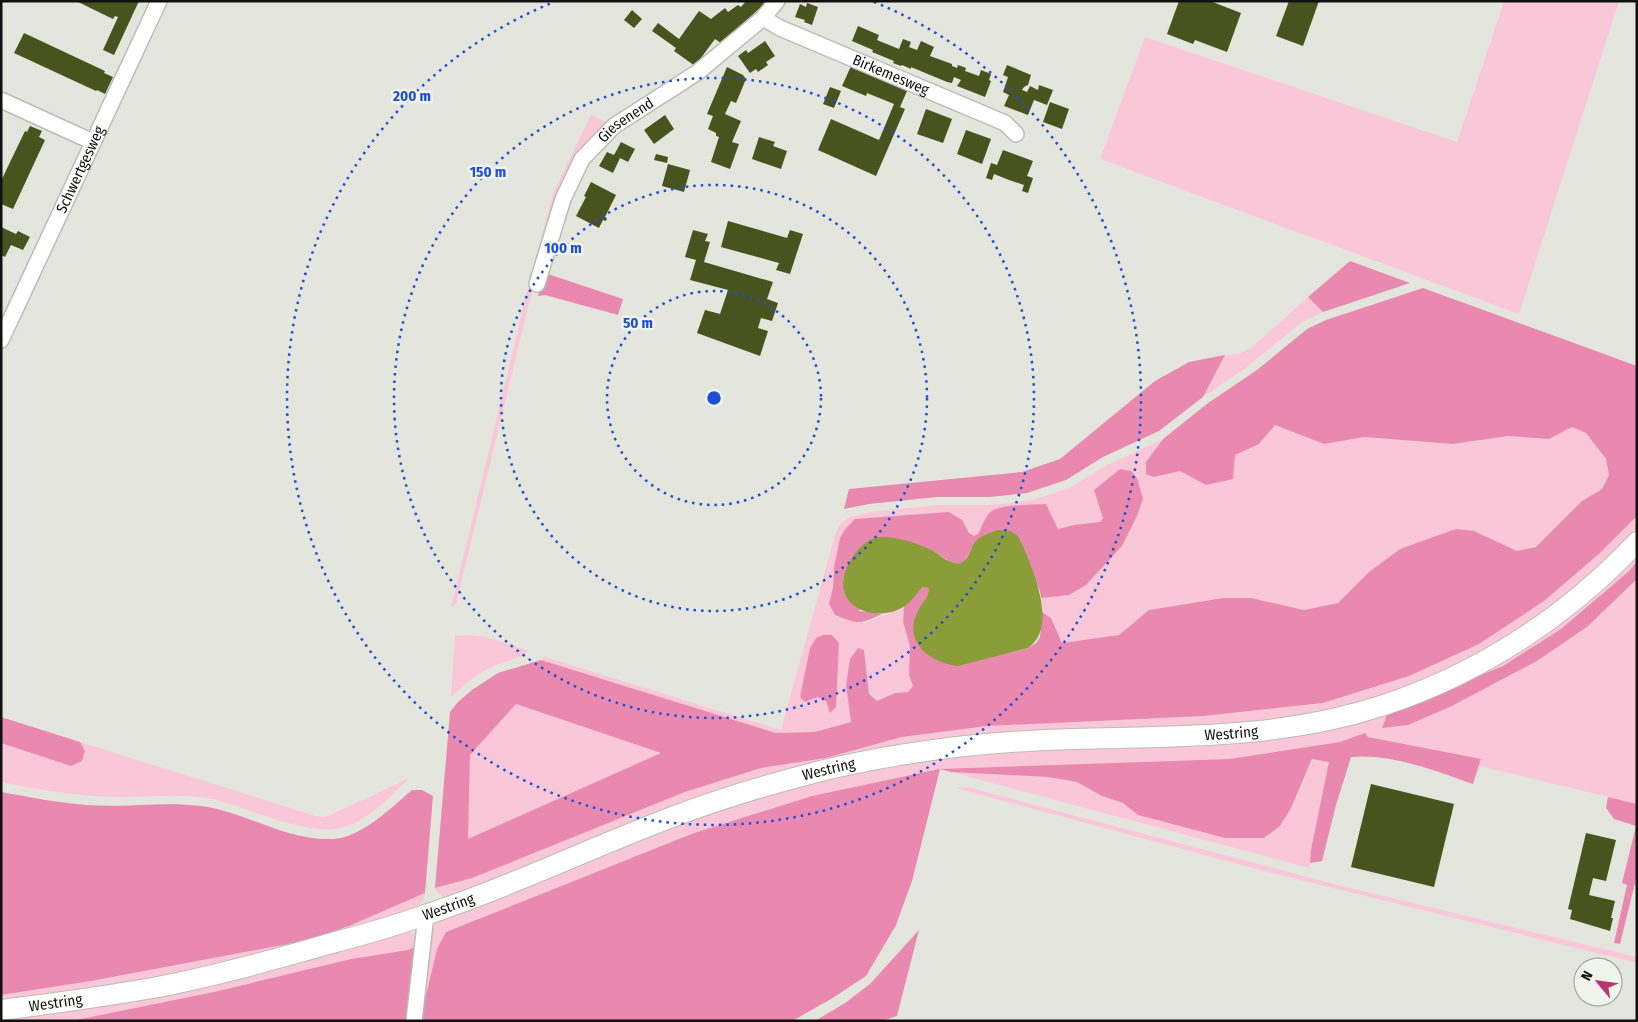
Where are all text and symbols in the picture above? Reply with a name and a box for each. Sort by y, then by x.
street label: Birkemesweg [850,51,932,99]
text: 200 m [392,87,431,105]
street label: Giesenend [594,94,657,146]
street label: Schwertgesweg [52,123,108,216]
text: 150 m [470,163,506,181]
text: 100 m [544,239,582,257]
text: 50 m [623,314,653,332]
centre of rings [705,389,723,407]
street label: Westring [1204,722,1259,744]
street label: Westring [800,754,857,784]
street label: Westring [420,889,477,924]
north arrow [1573,957,1623,1007]
text: N [1578,968,1597,984]
street label: Westring [28,990,84,1015]

